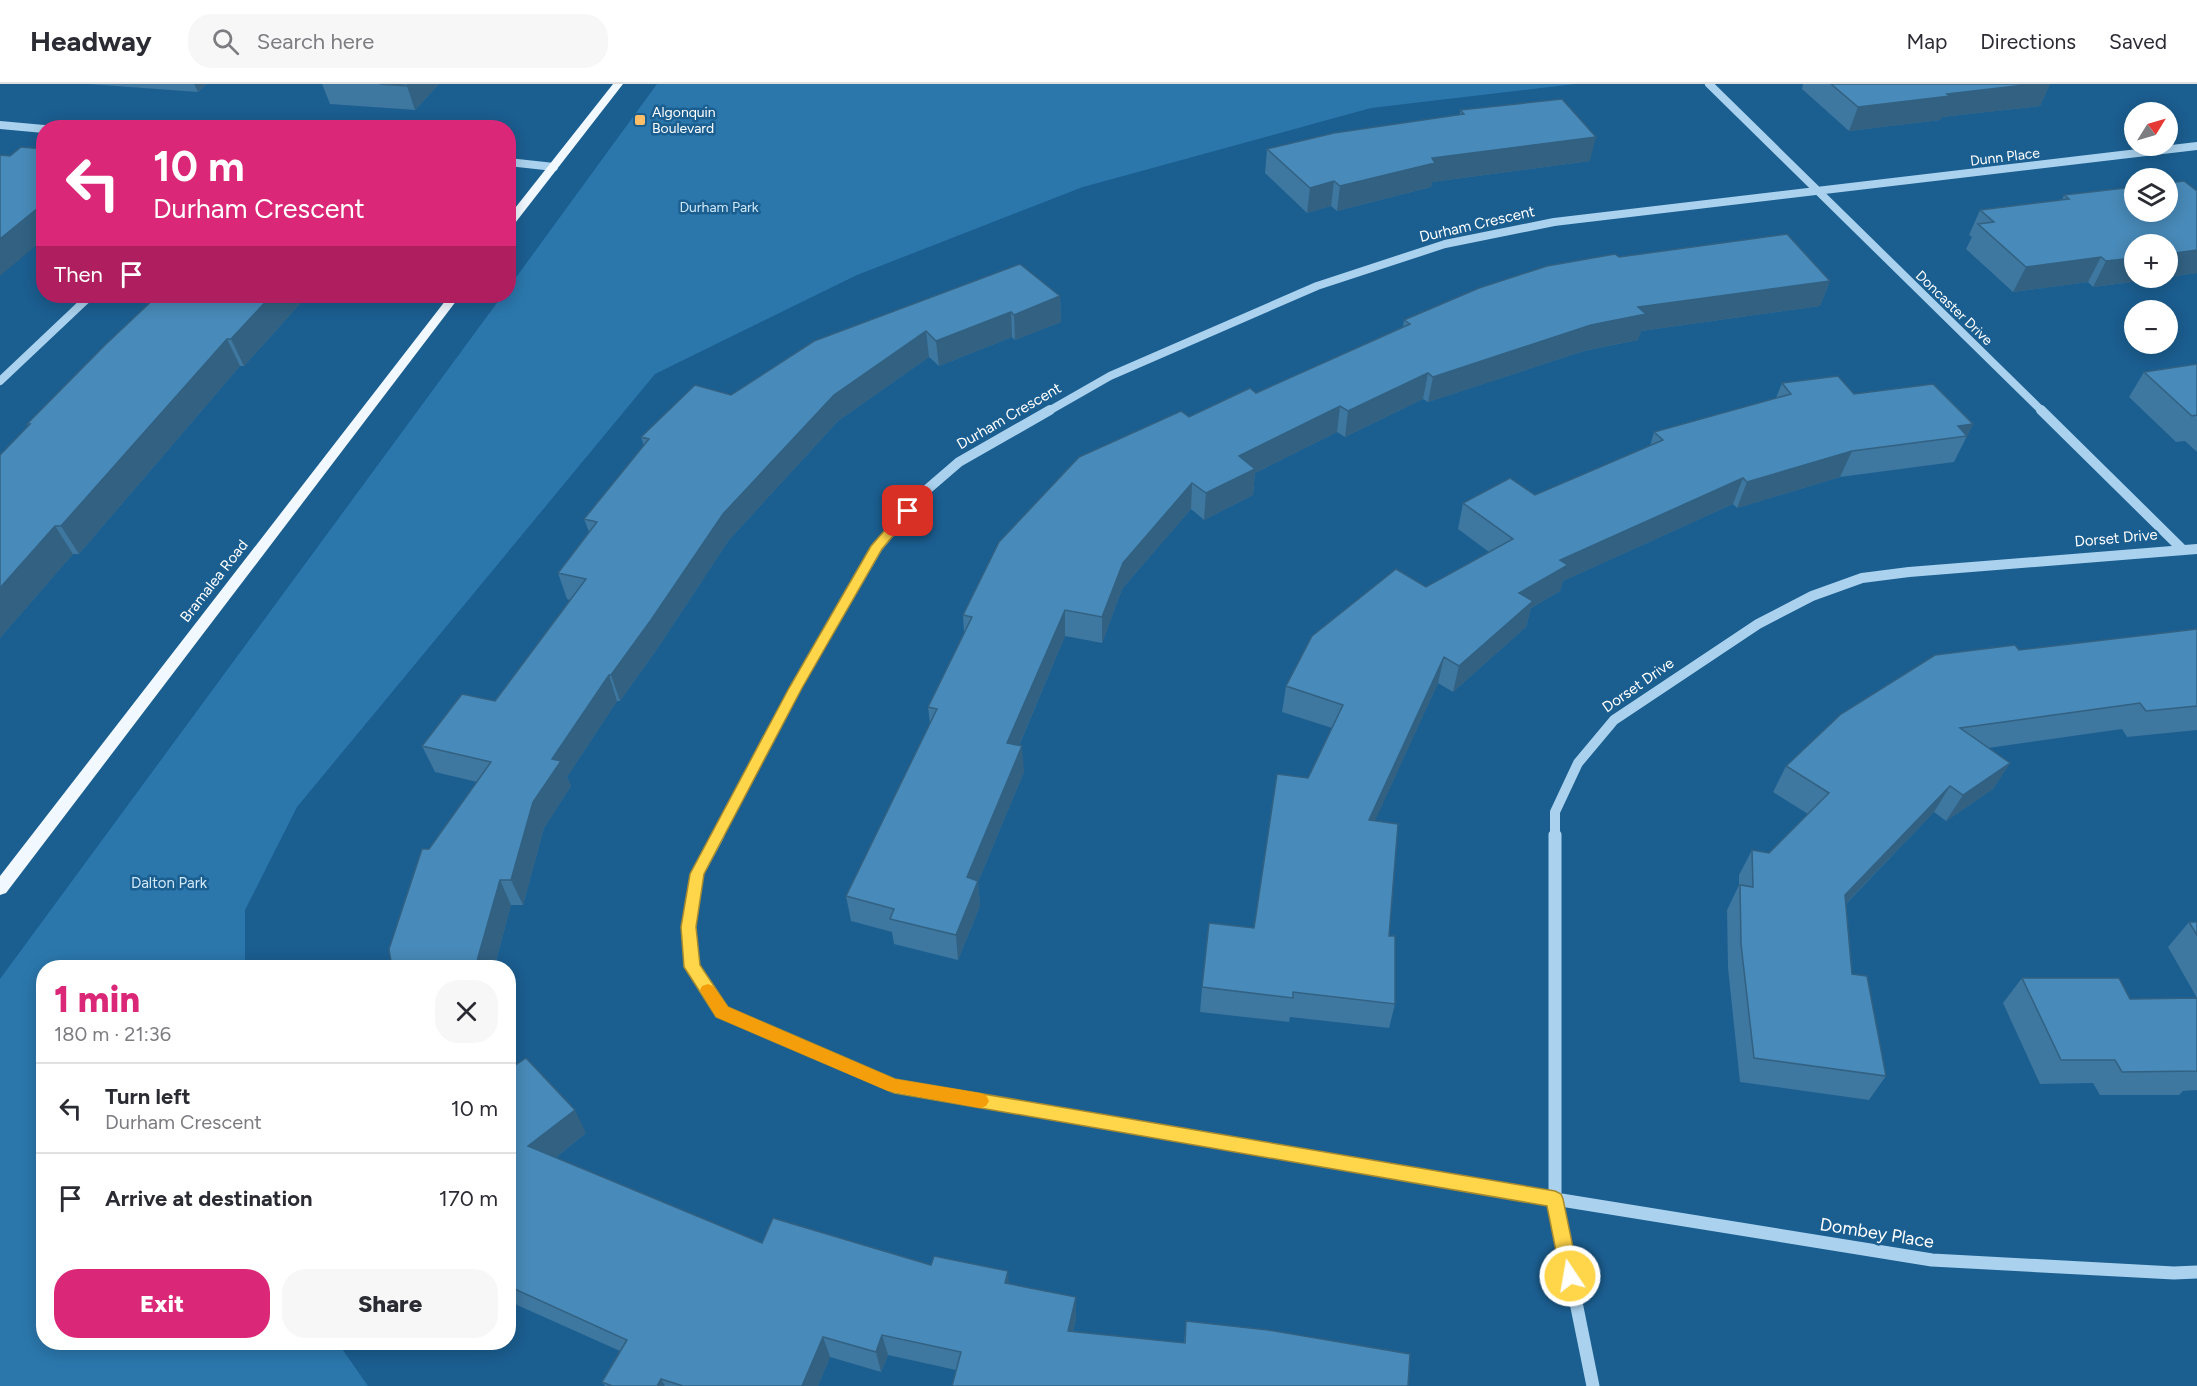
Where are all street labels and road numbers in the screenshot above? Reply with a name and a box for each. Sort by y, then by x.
street label: Dunn Place [1969,144,2041,170]
street label: Durham Crescent [1418,202,1537,246]
street label: Doncaster Drive [1912,267,1996,349]
street label: Durham Crescent [954,379,1065,453]
street label: Dorset Drive [2074,525,2158,551]
street label: Bramalea Road [176,536,252,626]
street label: Dorset Drive [1599,654,1677,716]
street label: Dombey Place [1818,1213,1936,1253]

